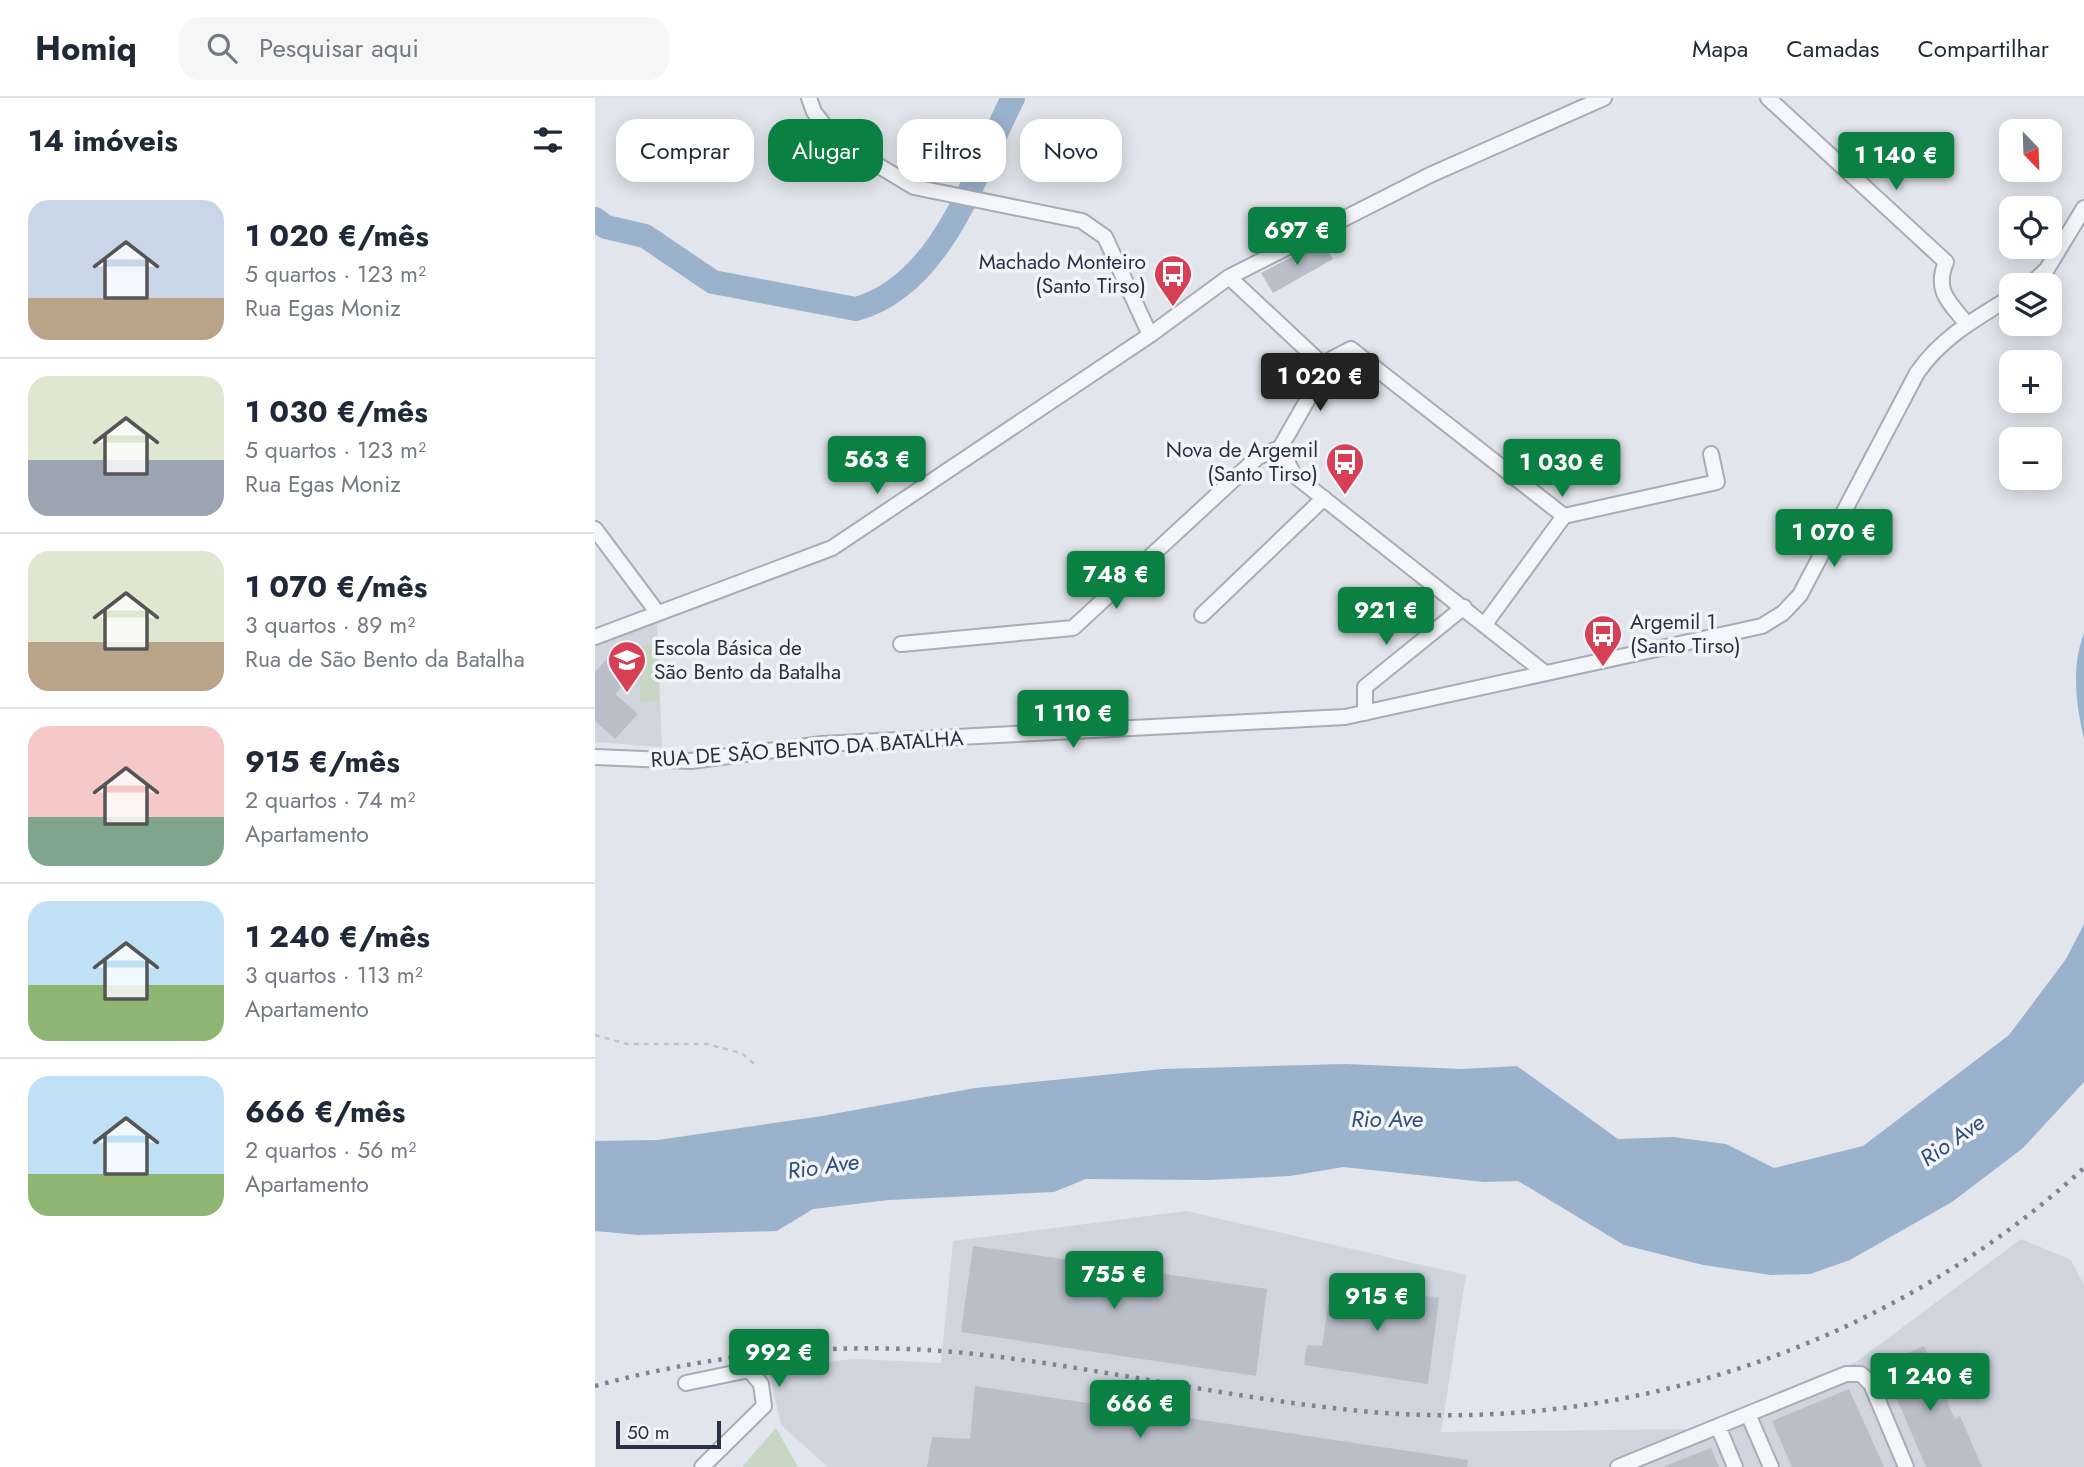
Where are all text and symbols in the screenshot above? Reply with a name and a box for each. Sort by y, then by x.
search box [179,17,669,80]
text: Homiq [35,25,137,72]
icon: search [203,29,241,67]
text: Pesquisar aqui [259,29,419,67]
text: Mapa [1692,31,1748,66]
text: Camadas [1786,31,1879,66]
text: Compartilhar [1917,31,2049,66]
text: 14 imóveis [28,119,178,162]
chip: Comprar [616,119,754,182]
chip: Alugar [768,119,883,182]
chip: Filtros [897,119,1006,182]
chip: Novo [1020,119,1122,182]
north arrow [1999,119,2061,182]
map controls [1999,119,2062,490]
icon: filters [529,121,567,159]
pin: 1 140 € [1831,132,1961,192]
text: 1 140 € [1854,138,1938,172]
button: locate [1999,196,2062,259]
pin: 697 € [1248,208,1346,267]
text: 697 € [1264,213,1330,247]
text: 1 020 €/mês [245,214,429,257]
icon: home [84,228,168,312]
place label: Machado Monteiro (Santo Tirso) [979,247,1146,301]
bus stop icon: Machado Monteiro (Santo Tirso) [1152,253,1194,308]
text: 5 quartos · 123 m² [245,257,426,291]
button: layers [1999,273,2062,336]
text: Rua Egas Moniz [245,291,401,325]
button: + [1999,350,2062,413]
pin: 1 020 € [1255,354,1385,413]
text: 1 020 € [1277,359,1363,393]
text: 1 030 €/mês [245,390,428,433]
icon: home [84,404,168,488]
button: − [1999,427,2062,490]
text: 5 quartos · 123 m² [245,433,426,467]
place label: Nova de Argemil (Santo Tirso) [1166,435,1318,489]
pin: 563 € [828,436,926,496]
pin: 1 030 € [1497,440,1627,499]
bus stop icon: Nova de Argemil (Santo Tirso) [1324,441,1366,496]
text: 563 € [844,442,910,476]
text: 1 030 € [1519,445,1605,479]
text: Rua Egas Moniz [245,467,401,501]
pin: 1 070 € [1769,510,1899,569]
text: 1 070 € [1792,515,1876,549]
pin: 748 € [1067,552,1165,611]
text: 748 € [1083,557,1149,591]
text: 1 070 €/mês [245,565,427,608]
icon: home [84,579,168,663]
pin: 921 € [1337,588,1435,647]
text: 921 € [1354,593,1418,627]
place label: Argemil 1 (Santo Tirso) [1630,607,1741,661]
text: 3 quartos · 89 m² [245,608,415,642]
bus stop icon: Argemil 1 (Santo Tirso) [1582,613,1624,668]
place label: Escola Básica de São Bento da Batalha [654,633,841,687]
school or university icon: Escola Básica de São Bento da Batalha [606,639,648,694]
text: Rua de São Bento da Batalha [245,642,525,676]
pin: 1 110 € [1008,690,1138,750]
text: 1 110 € [1033,696,1113,730]
street label: RUA DE SÃO BENTO DA BATALHA [650,723,965,775]
text: 915 €/mês [245,740,400,783]
icon: home [84,754,168,838]
text: 2 quartos · 74 m² [245,783,415,817]
text: Apartamento [245,817,369,851]
text: 1 240 €/mês [245,915,430,958]
icon: home [84,929,168,1013]
text: 3 quartos · 113 m² [245,958,423,992]
text: Apartamento [245,992,369,1026]
text: 666 €/mês [245,1090,405,1133]
water label: Rio Ave [1351,1102,1423,1136]
icon: home [84,1104,168,1188]
water label: Rio Ave [1913,1105,1992,1175]
text: 2 quartos · 56 m² [245,1133,416,1167]
water label: Rio Ave [785,1144,861,1188]
text: Apartamento [245,1167,369,1201]
pin: 755 € [1065,1252,1163,1311]
text: 755 € [1081,1257,1147,1291]
pin: 915 € [1328,1274,1426,1333]
text: 915 € [1345,1279,1409,1313]
pin: 992 € [730,1330,828,1389]
text: 992 € [745,1335,813,1369]
pin: 1 240 € [1865,1354,1995,1413]
text: 1 240 € [1887,1359,1973,1393]
pin: 666 € [1091,1380,1189,1440]
text: 666 € [1106,1386,1174,1420]
scale bar [616,1418,721,1450]
text: 50 m [627,1419,670,1446]

